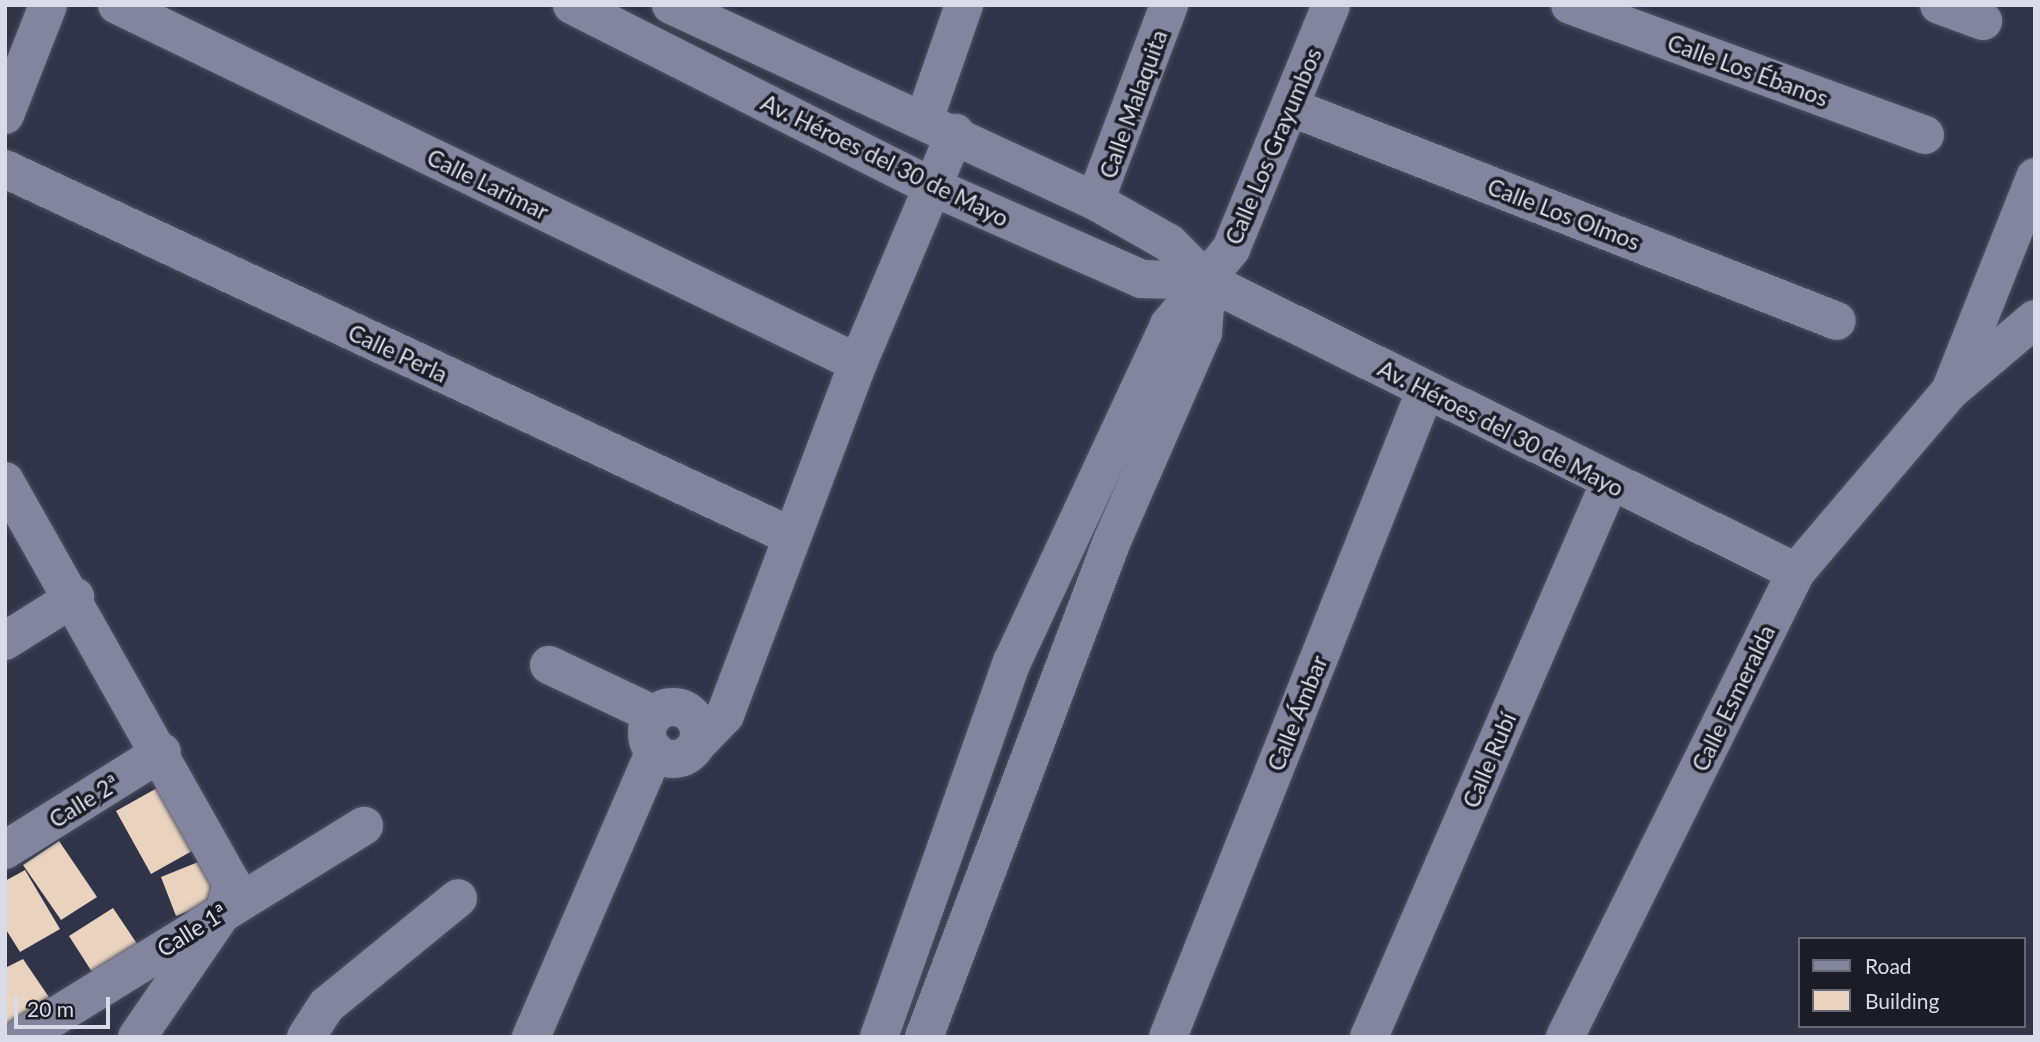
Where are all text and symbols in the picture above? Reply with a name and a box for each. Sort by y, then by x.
street label: Calle Malaquita [1093,26,1173,182]
street label: Calle Los Ébanos [1664,28,1832,112]
street label: Calle Los Grayumbos [1219,44,1327,248]
street label: Av. Héroes del 30 de Mayo [757,88,1013,232]
street label: Calle Larimar [423,143,553,225]
street label: Calle Los Olmos [1484,172,1644,256]
street label: Calle Perla [344,318,452,388]
street label: Av. Héroes del 30 de Mayo [1374,354,1628,502]
street label: Calle Esmeralda [1686,620,1780,776]
street label: Calle Ámbar [1261,651,1333,775]
street label: Calle Rubí [1457,708,1521,812]
street label: Calle 2ª [44,769,124,833]
street label: Calle 1ª [152,898,232,962]
legend [1798,937,2026,1028]
text: Road [1865,953,1912,978]
scale bar [18,982,114,1026]
text: Building [1865,988,1940,1013]
text: 20 m [27,996,74,1021]

